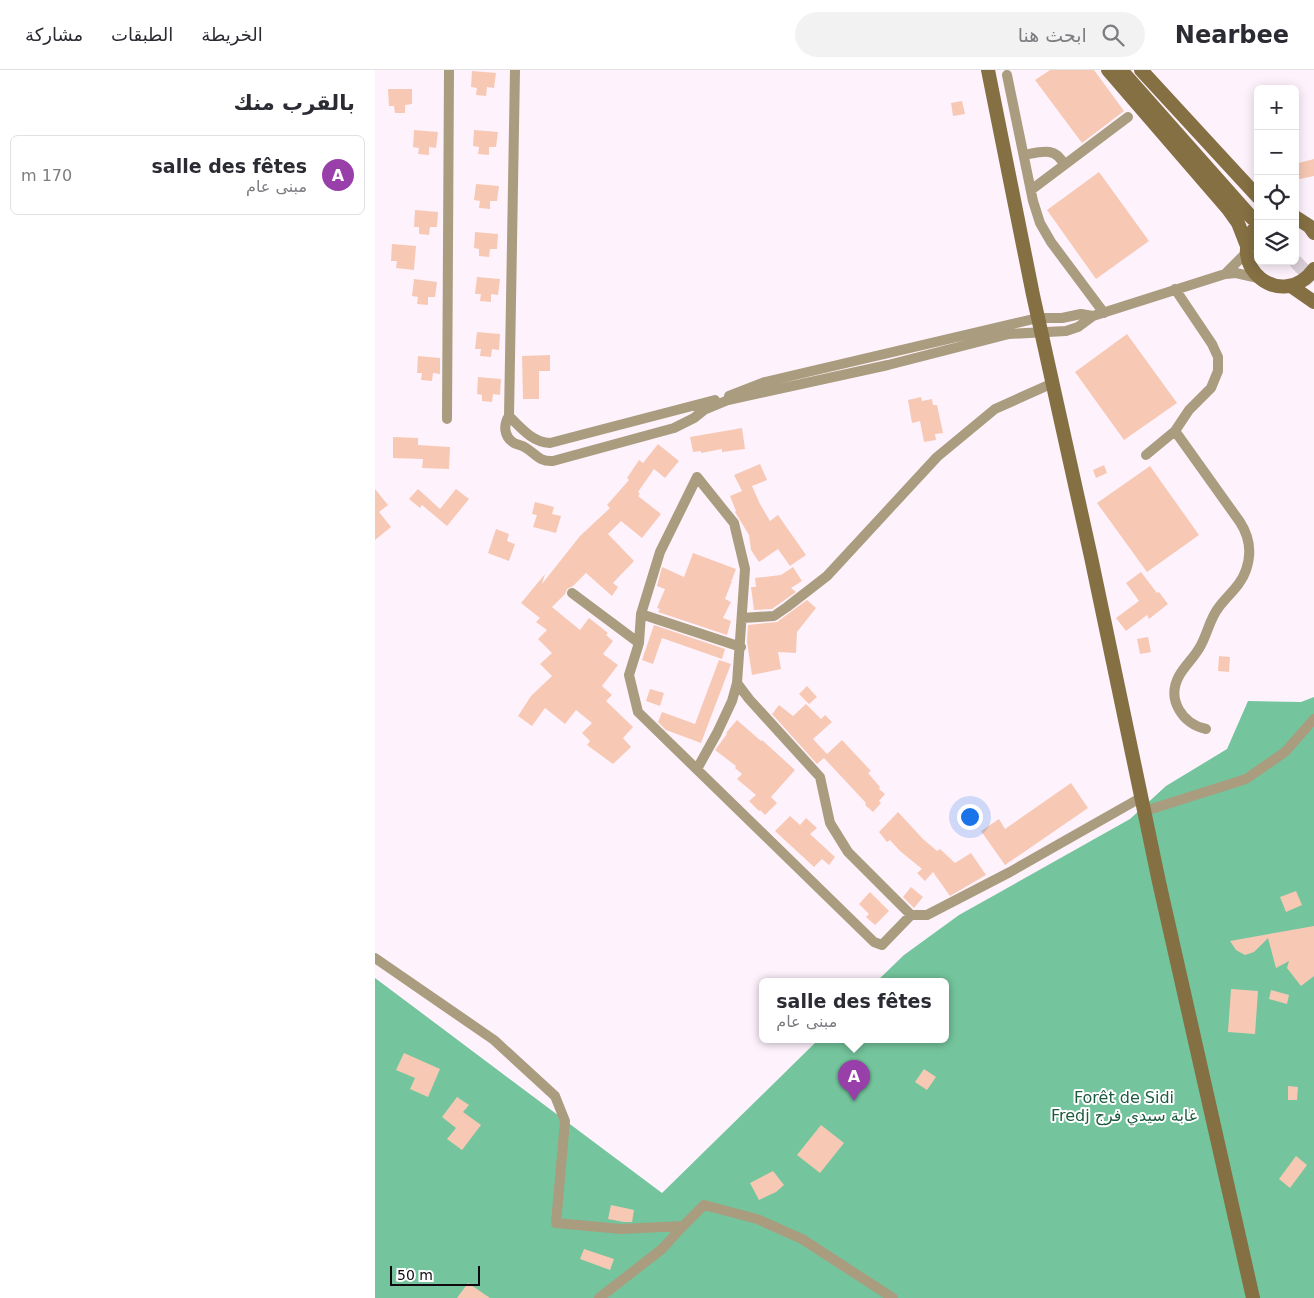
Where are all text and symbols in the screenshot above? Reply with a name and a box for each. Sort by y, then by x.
search box [795,12,1145,57]
icon: search [1099,21,1127,49]
text: Nearbee [1175,21,1289,49]
text: مشاركة [25,24,83,45]
text: الطبقات [111,24,173,45]
text: الخريطة [201,24,263,45]
text: ابحث هنا [1018,24,1087,46]
map controls [1254,85,1299,265]
button: + [1254,85,1299,130]
text: بالقرب منك [234,91,355,115]
button: − [1254,130,1299,175]
text: salle des fêtes [152,155,307,177]
text: 170 m [21,166,72,185]
text: A [332,166,344,185]
button: locate [1254,175,1299,220]
text: مبنى عام [246,177,307,196]
button: layers [1254,220,1299,265]
your location [957,804,983,830]
popup [759,978,949,1043]
text: salle des fêtes [776,990,932,1012]
text: مبنى عام [776,1012,837,1031]
pin: A [838,1060,870,1101]
park label: Forêt de Sidi Fredj غابة سيدي فرج [1051,1088,1197,1126]
scale bar [390,1263,480,1286]
text: 50 m [397,1267,433,1283]

